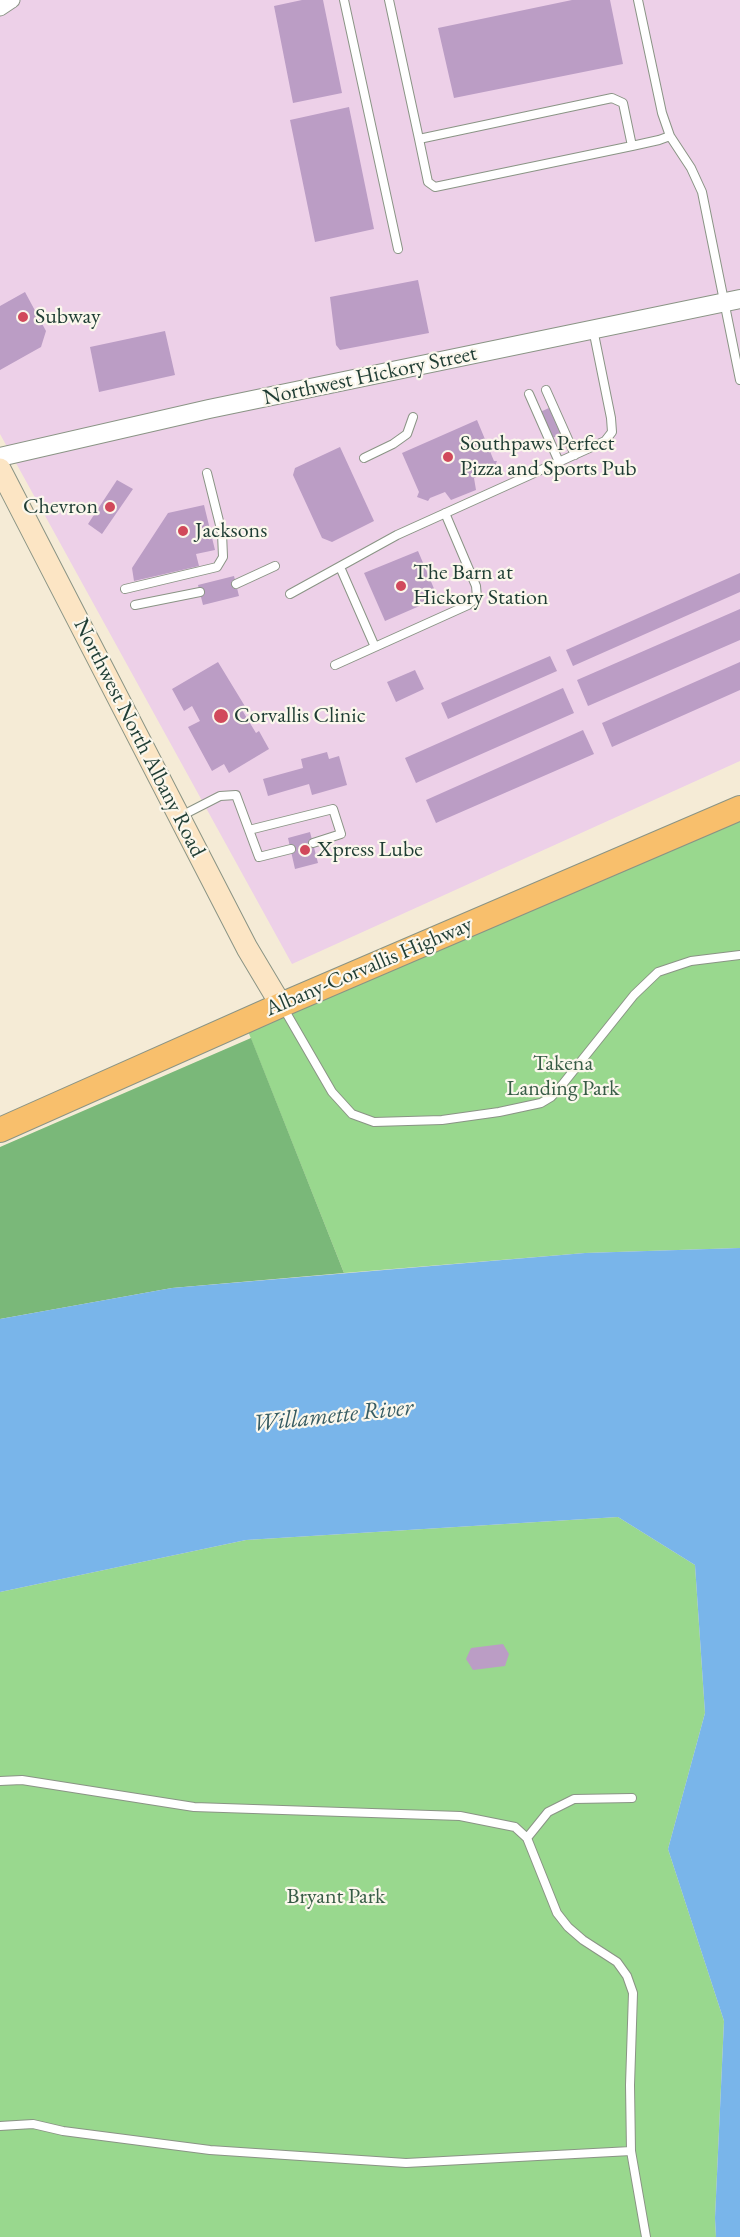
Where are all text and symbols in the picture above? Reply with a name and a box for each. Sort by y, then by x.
place label: Subway [35,304,101,330]
marker: Subway [16,310,30,324]
street label: Northwest Hickory Street [261,340,479,412]
place label: Southpaws Perfect Pizza and Sports Pub [460,431,637,482]
marker: Southpaws Perfect Pizza and Sports Pub [441,450,455,464]
place label: Chevron [23,494,98,520]
marker: Chevron [103,500,117,514]
place label: Jacksons [195,518,267,544]
marker: Jacksons [176,524,190,538]
place label: The Barn at Hickory Station [413,560,548,612]
marker: The Barn at Hickory Station [394,579,408,593]
street label: Northwest North Albany Road [67,614,211,862]
place label: Corvallis Clinic [234,703,366,729]
marker: Corvallis Clinic [212,707,230,725]
place label: Xpress Lube [317,837,423,863]
marker: Xpress Lube [298,843,312,857]
street label: Albany-Corvallis Highway [261,911,477,1023]
park label: Takena Landing Park [507,1051,619,1102]
water label: Willamette River [251,1393,415,1439]
park label: Bryant Park [287,1884,385,1910]

